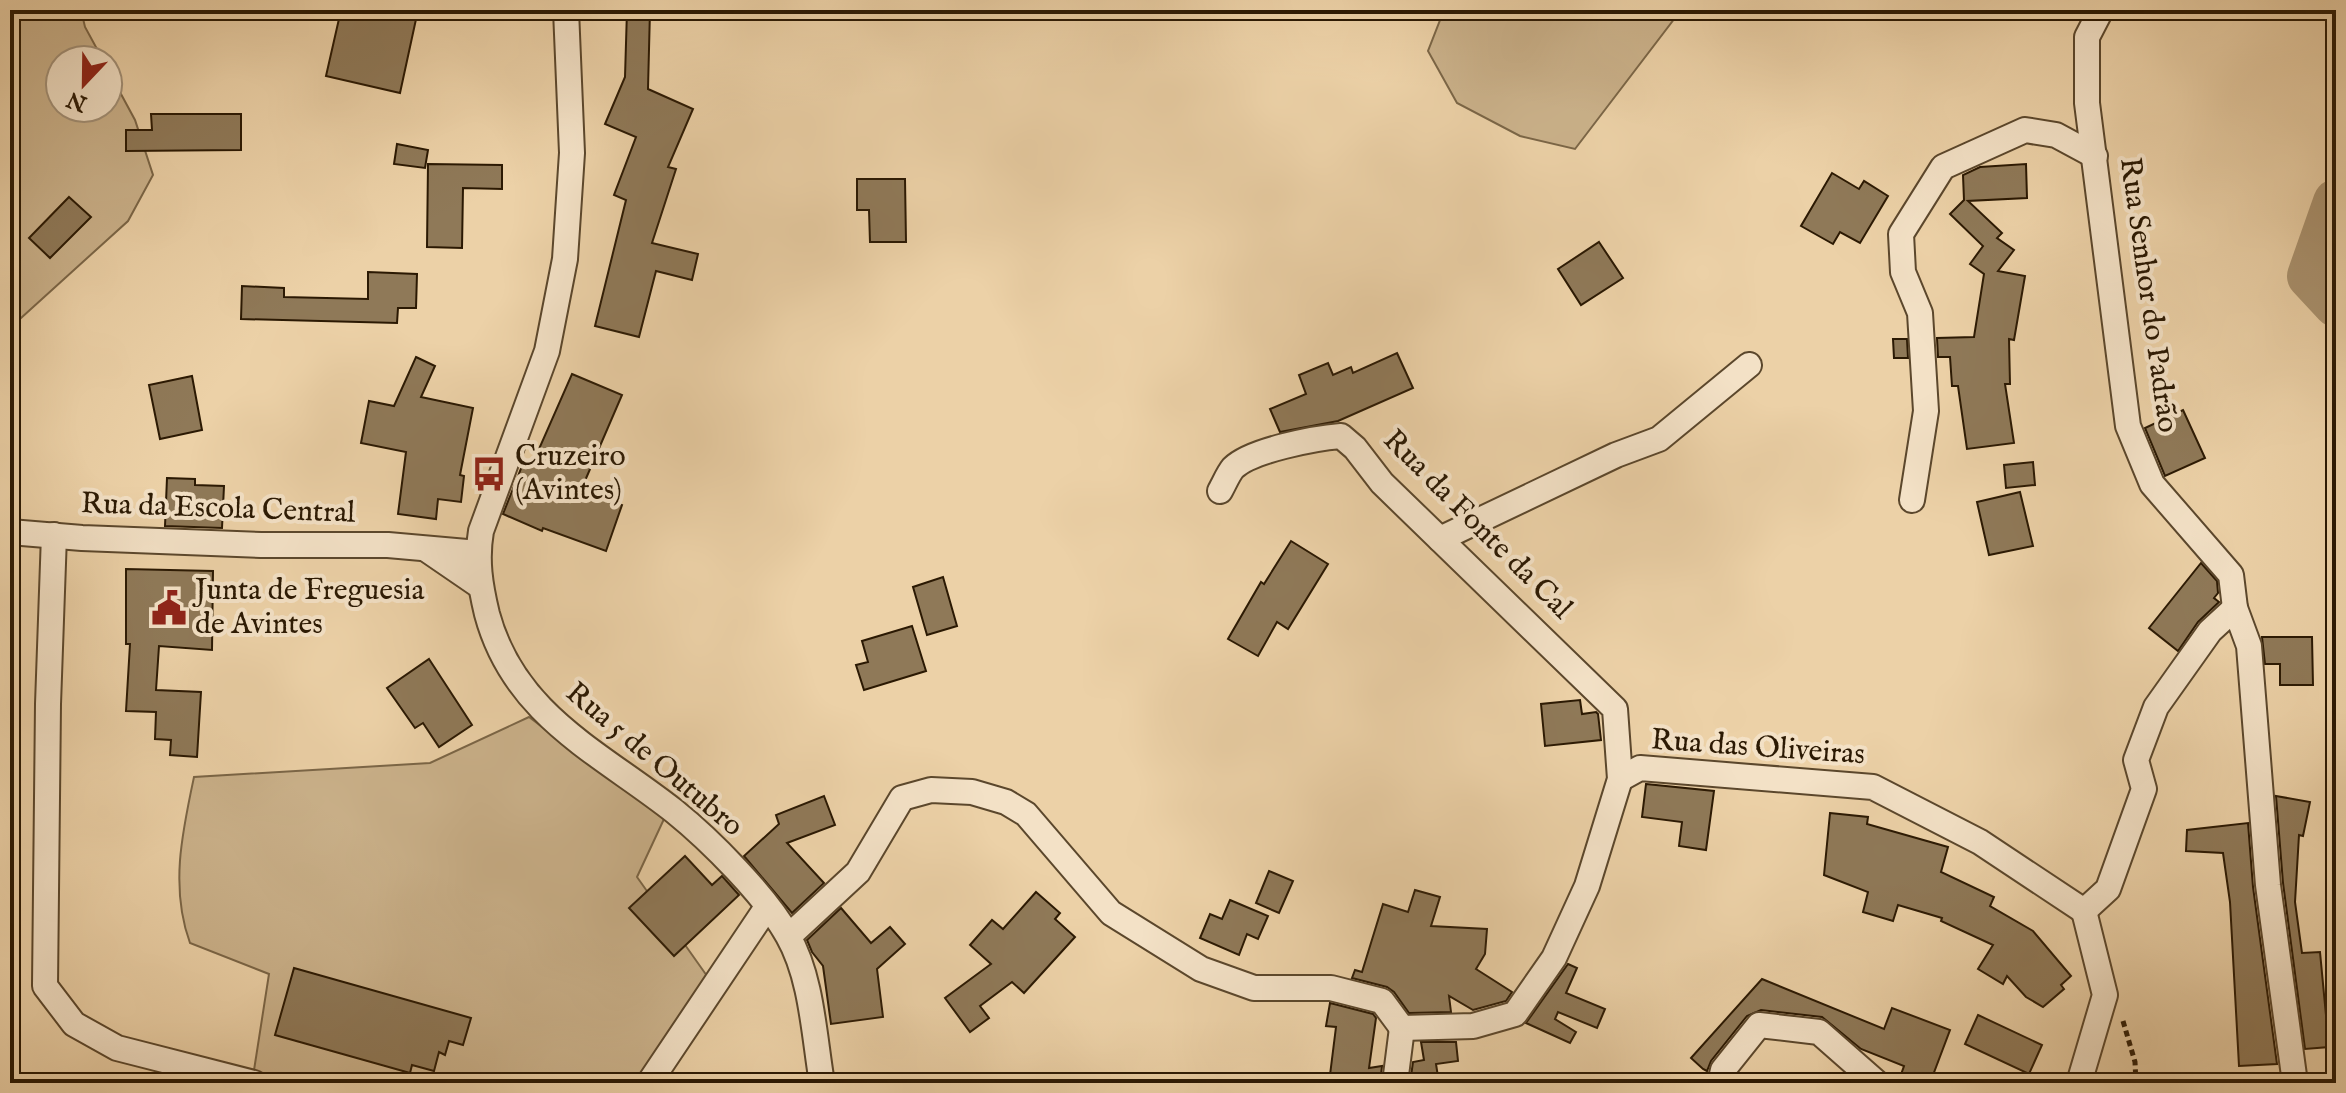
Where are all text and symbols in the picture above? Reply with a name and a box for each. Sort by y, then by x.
north arrow [44,44,124,124]
text: N [63,84,92,118]
street label: Rua Senhor do Padrão [2110,155,2186,435]
street label: Rua da Fonte da Cal [1374,422,1580,628]
place label: Cruzeiro (Avintes) [515,438,626,510]
bus stop icon: Cruzeiro (Avintes) [470,455,508,493]
street label: Rua da Escola Central [80,485,357,533]
place label: Junta de Freguesia de Avintes [192,572,425,644]
public building icon: Junta de Freguesia de Avintes [150,589,188,627]
street label: Rua 5 de Outubro [557,674,751,846]
street label: Rua das Oliveiras [1650,722,1866,774]

